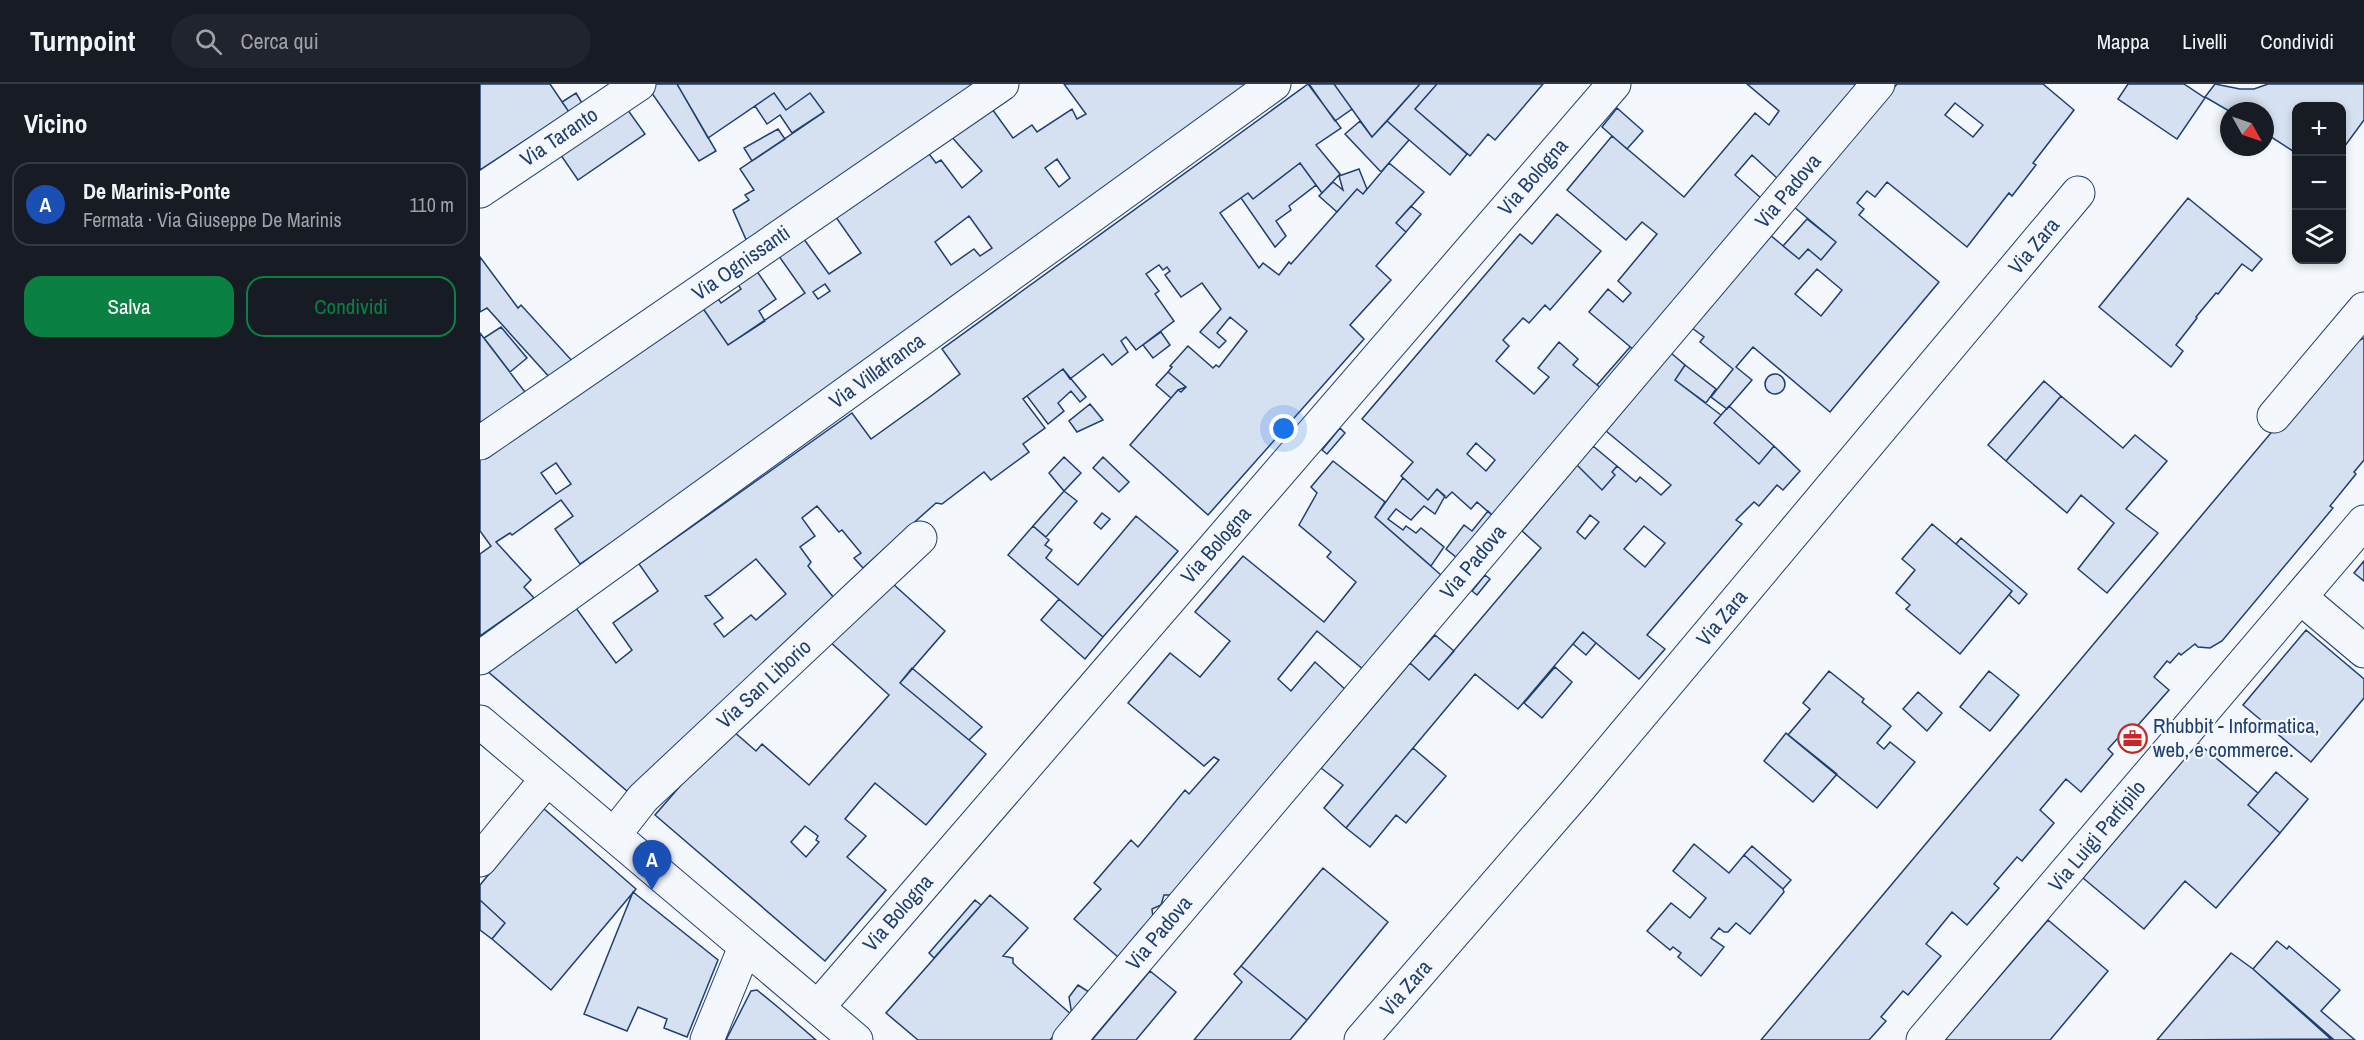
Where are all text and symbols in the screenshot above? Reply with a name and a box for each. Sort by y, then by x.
search box [171,14,591,68]
text: Turnpoint [30,22,135,60]
icon: search [192,25,225,58]
text: Cerca qui [240,26,319,56]
text: Mappa [2097,27,2149,56]
text: Livelli [2182,27,2227,56]
text: Condividi [2260,27,2334,56]
street label: Via Taranto [514,100,603,173]
north arrow [2220,102,2274,156]
map controls [2292,102,2346,264]
button: + [2292,102,2346,156]
text: Vicino [24,106,88,141]
street label: Via Bologna [1491,132,1575,221]
street label: Via Padova [1748,147,1828,234]
button: − [2292,156,2346,210]
text: De Marinis-Ponte [83,176,230,206]
text: A [40,191,51,218]
text: 110 m [410,191,454,218]
text: Fermata · Via Giuseppe De Marinis [83,206,342,233]
button: layers [2292,210,2346,264]
street label: Via Zara [2001,211,2066,280]
street label: Via Ognissanti [686,218,796,307]
button: Salva [24,276,234,337]
button: Condividi [246,276,456,337]
street label: Via Villafranca [823,326,931,415]
your location [1269,414,1298,443]
street label: Via Bologna [1174,500,1258,589]
street label: Via Padova [1433,518,1513,605]
street label: Via Zara [1689,583,1754,652]
street label: Via San Liborio [710,632,817,735]
place label: Rhubbit - Informatica, web, e commerce. [2153,711,2320,764]
office icon: Rhubbit - Informatica, web, e commerce. [2116,722,2148,754]
street label: Via Luigi Partipilo [2041,774,2152,898]
pin: A [632,840,672,890]
street label: Via Bologna [856,868,940,957]
street label: Via Padova [1119,889,1199,976]
street label: Via Zara [1373,953,1438,1022]

